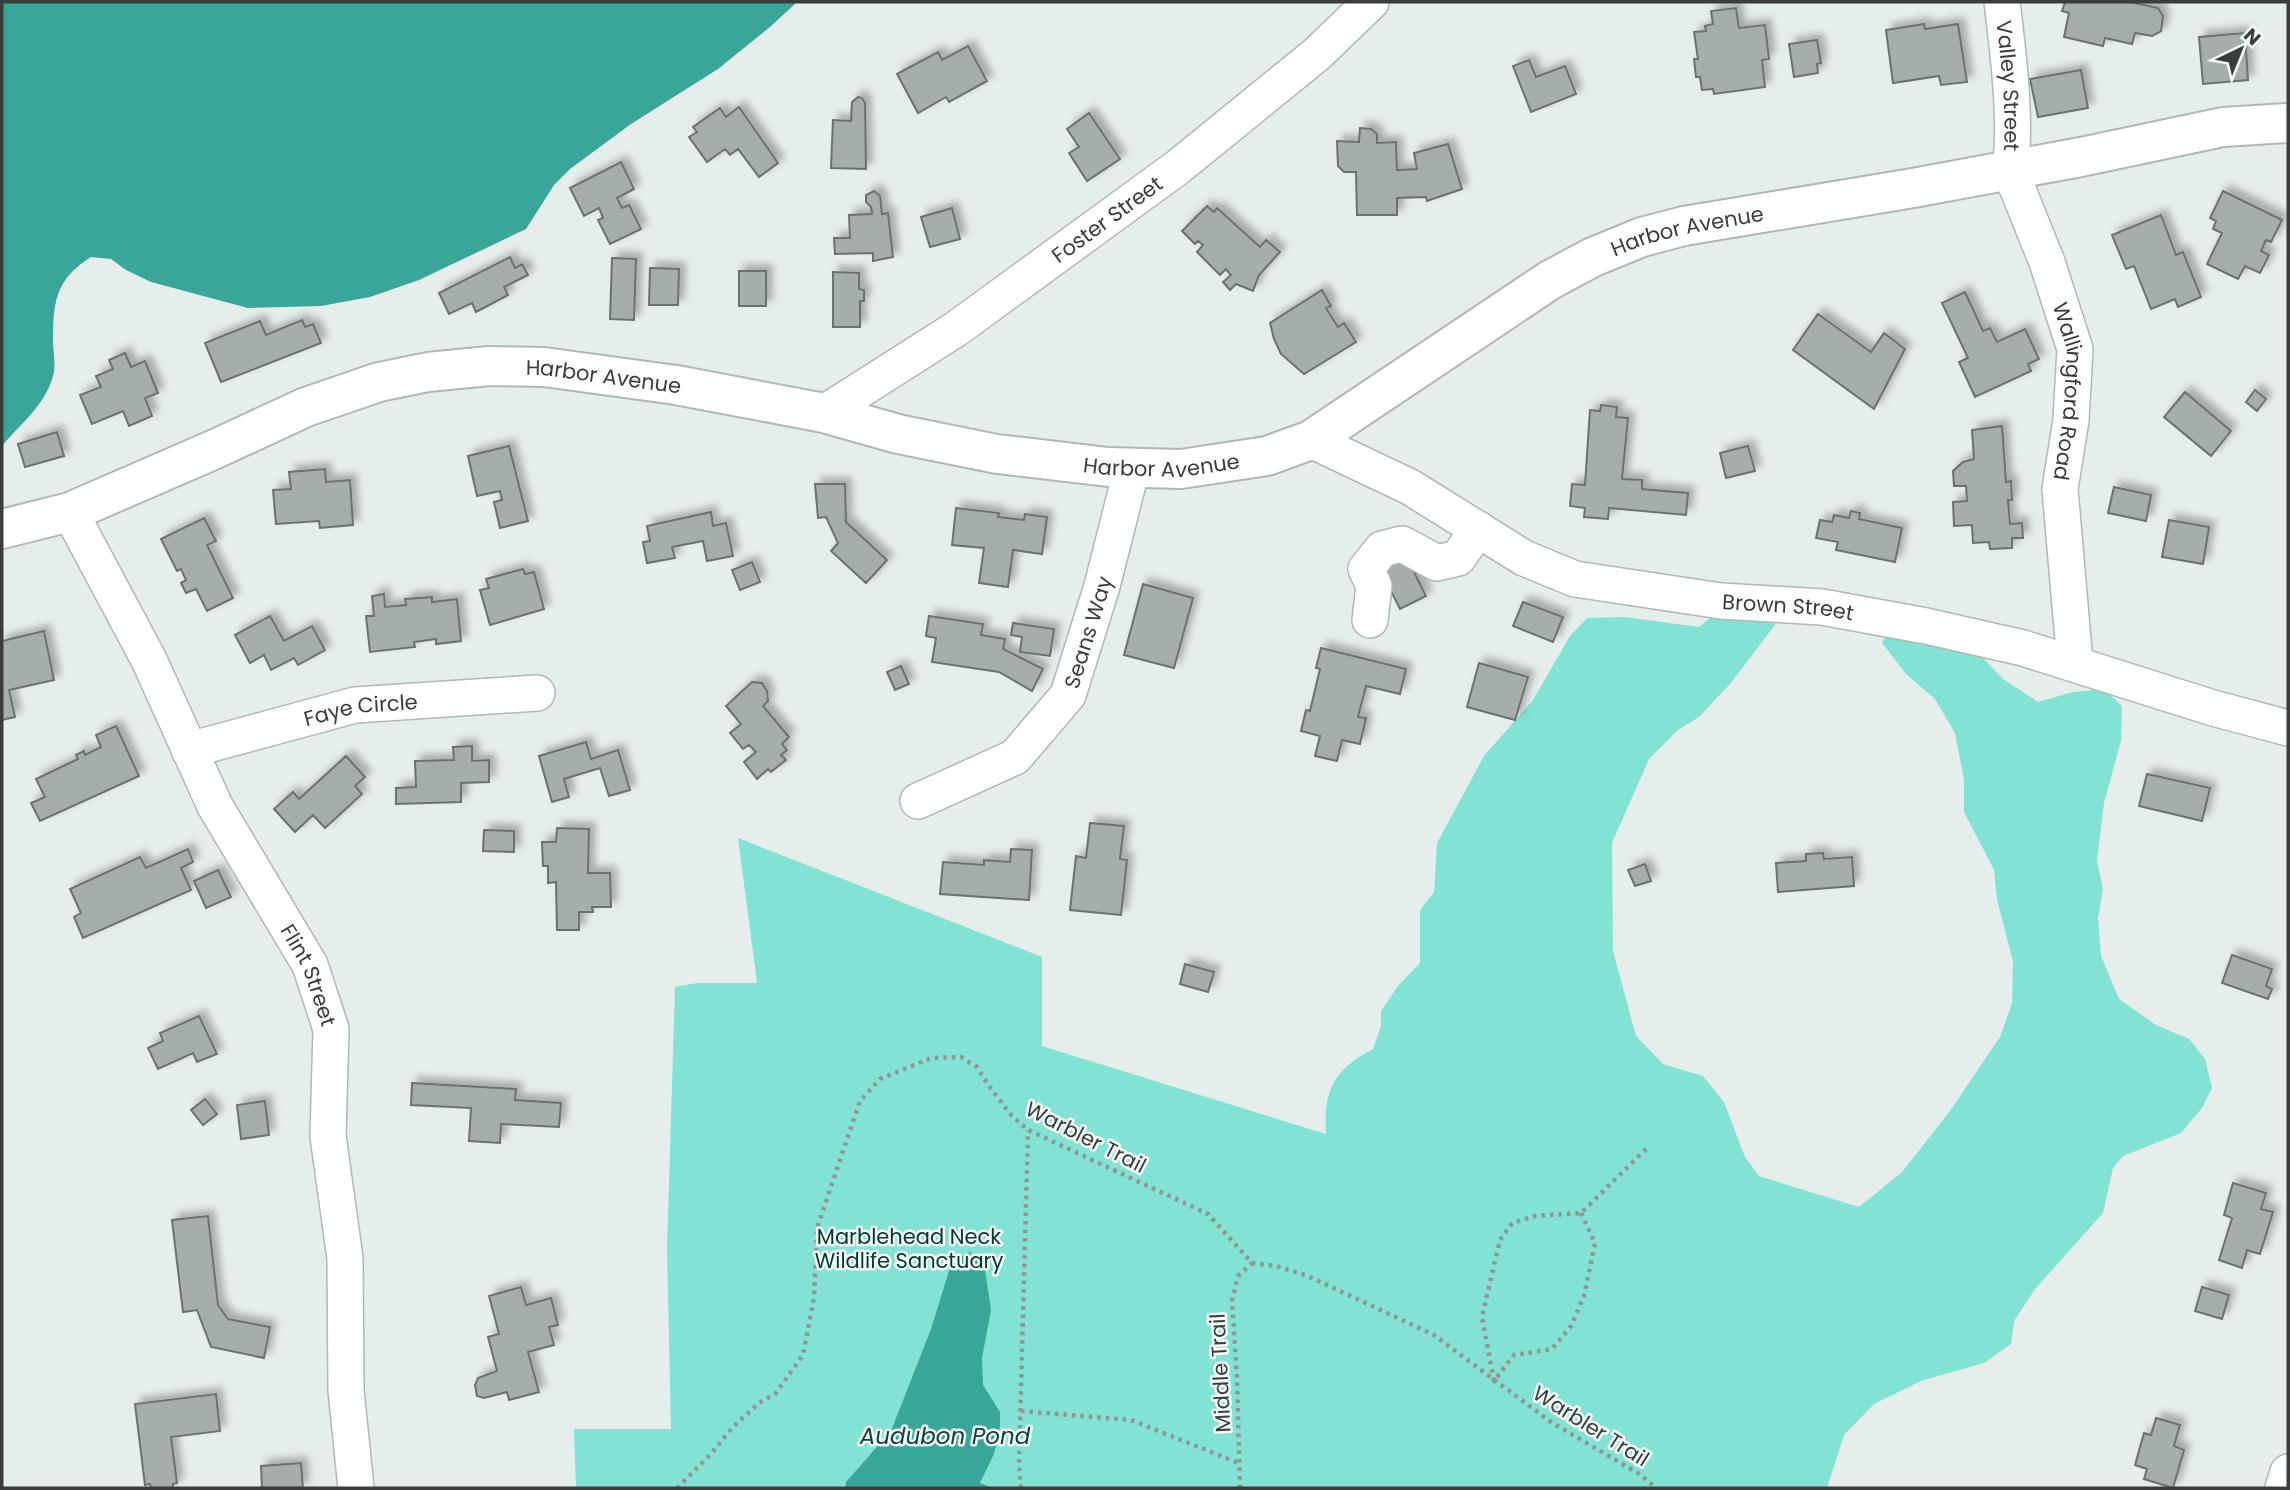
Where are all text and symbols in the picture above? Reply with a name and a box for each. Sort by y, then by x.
north arrow [2206,14,2276,84]
street label: Valley Street [1990,19,2027,152]
text: N [2238,22,2267,52]
street label: Foster Street [1045,169,1168,269]
street label: Harbor Avenue [1606,199,1766,263]
street label: Wallingford Road [2046,298,2089,483]
street label: Harbor Avenue [526,352,683,400]
street label: Harbor Avenue [1082,446,1241,484]
street label: Seans Way [1056,573,1119,692]
street label: Brown Street [1721,587,1856,627]
street label: Faye Circle [300,686,419,733]
street label: Flint Street [274,918,344,1030]
street label: Warbler Trail [1021,1094,1151,1180]
park label: Marblehead Neck Wildlife Sanctuary [815,1222,1003,1275]
street label: Middle Trail [1202,1313,1238,1433]
street label: Warbler Trail [1527,1379,1655,1473]
water label: Audubon Pond [859,1420,1031,1452]

